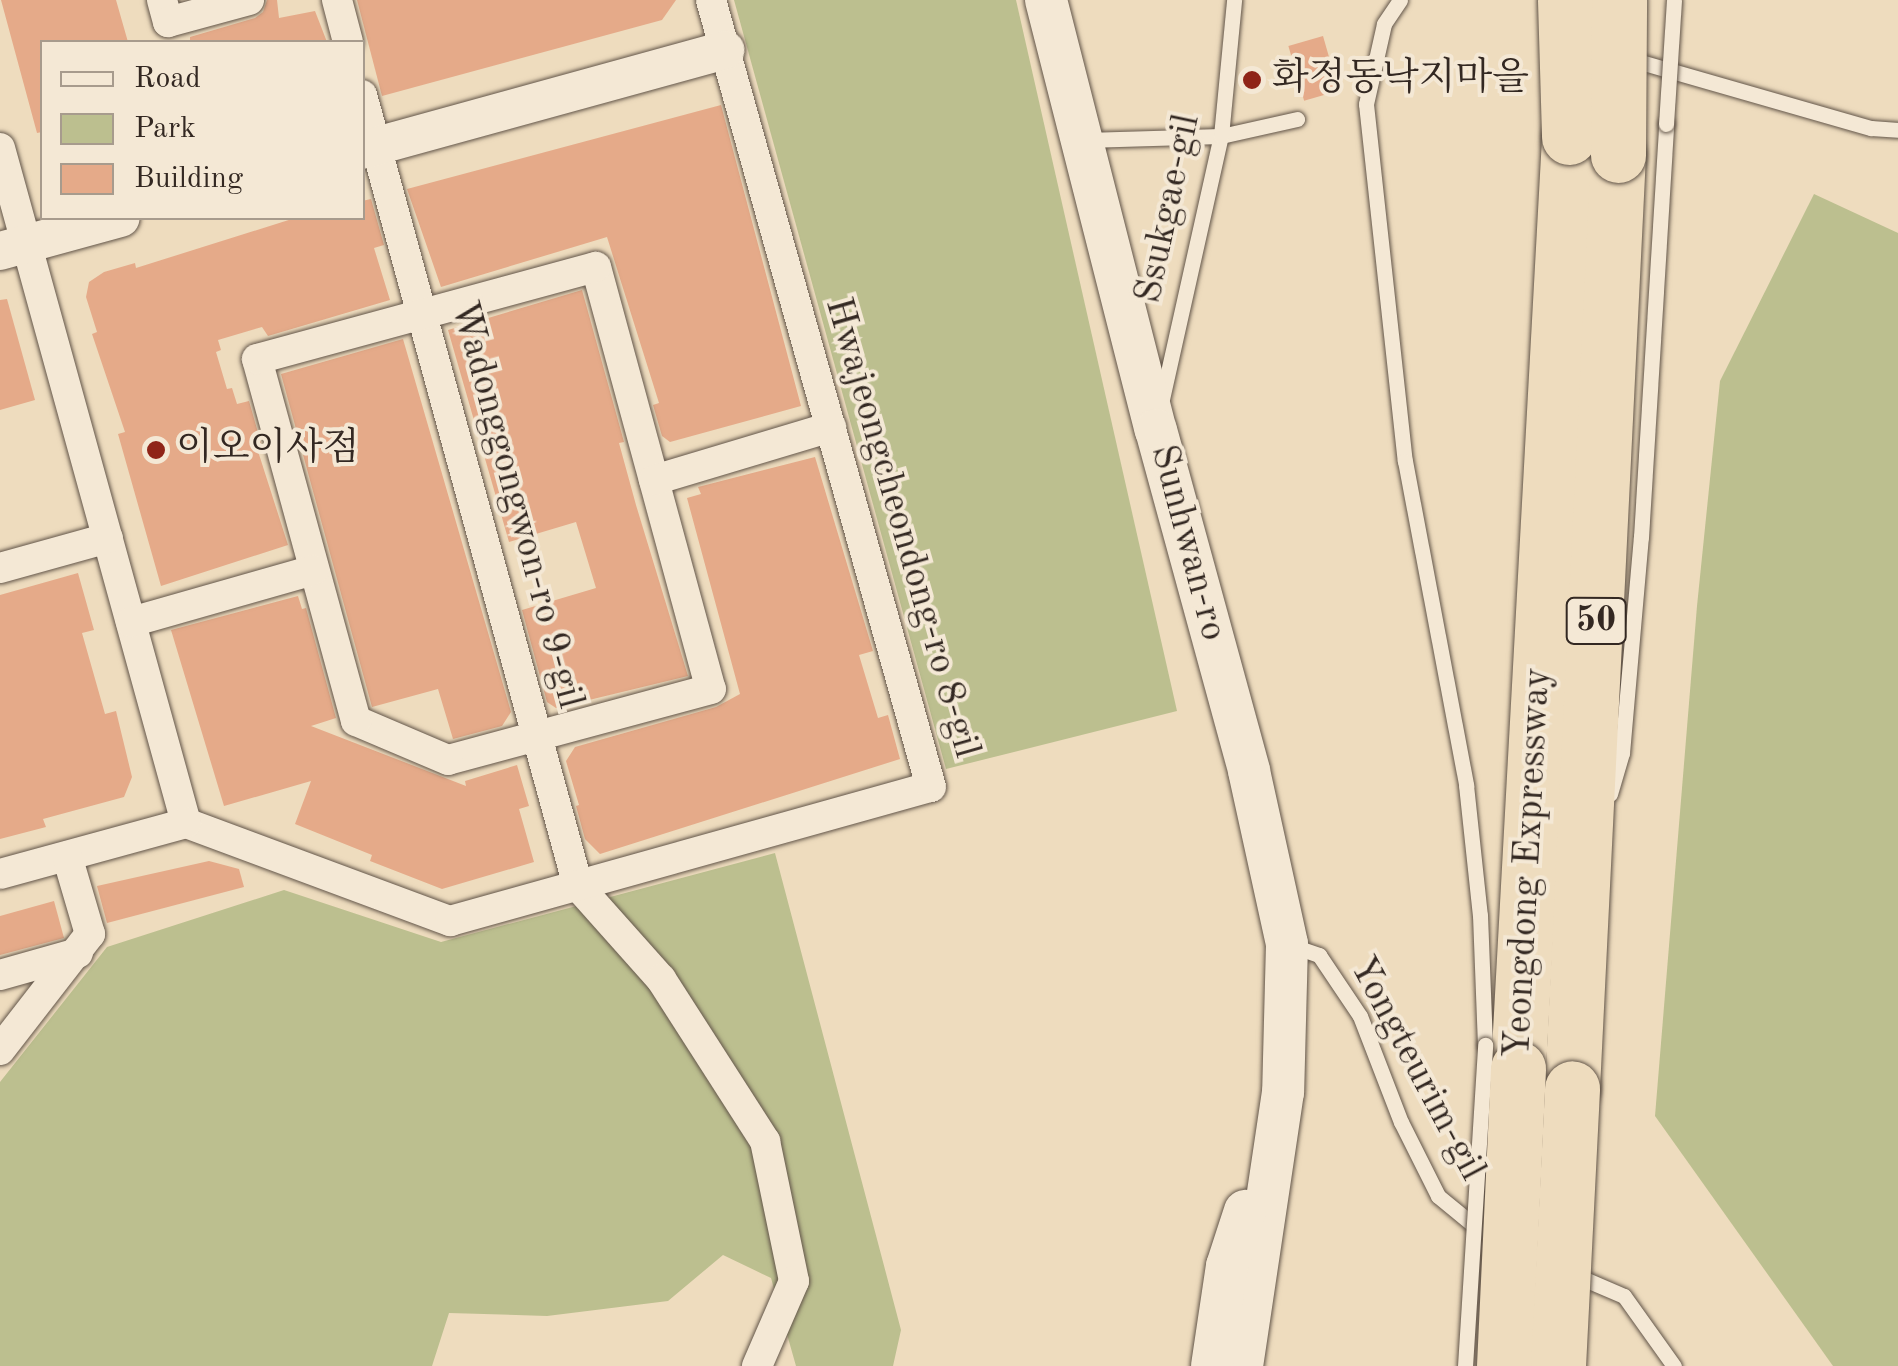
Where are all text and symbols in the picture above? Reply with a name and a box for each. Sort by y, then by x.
legend [40,40,365,220]
place label: 화정동낙지마을 [1272,57,1529,103]
text: Road [134,64,201,94]
marker: 화정동낙지마을 [1241,69,1263,91]
street label: Ssukgae-gil [1127,110,1211,308]
text: Park [134,114,196,144]
text: Building [134,164,243,194]
street label: Hwajeongcheondong-ro 8-gil [813,293,989,763]
street label: Wadonggongwon-ro 9-gil [440,296,592,714]
place label: 이오이사점 [176,427,360,473]
marker: 이오이사점 [145,439,167,461]
street label: Sunhwan-ro [1139,440,1235,646]
road number: 50 [1564,591,1628,651]
street label: Yeongdong Expressway [1496,667,1562,1059]
street label: Yongteurim-gil [1338,949,1494,1189]

